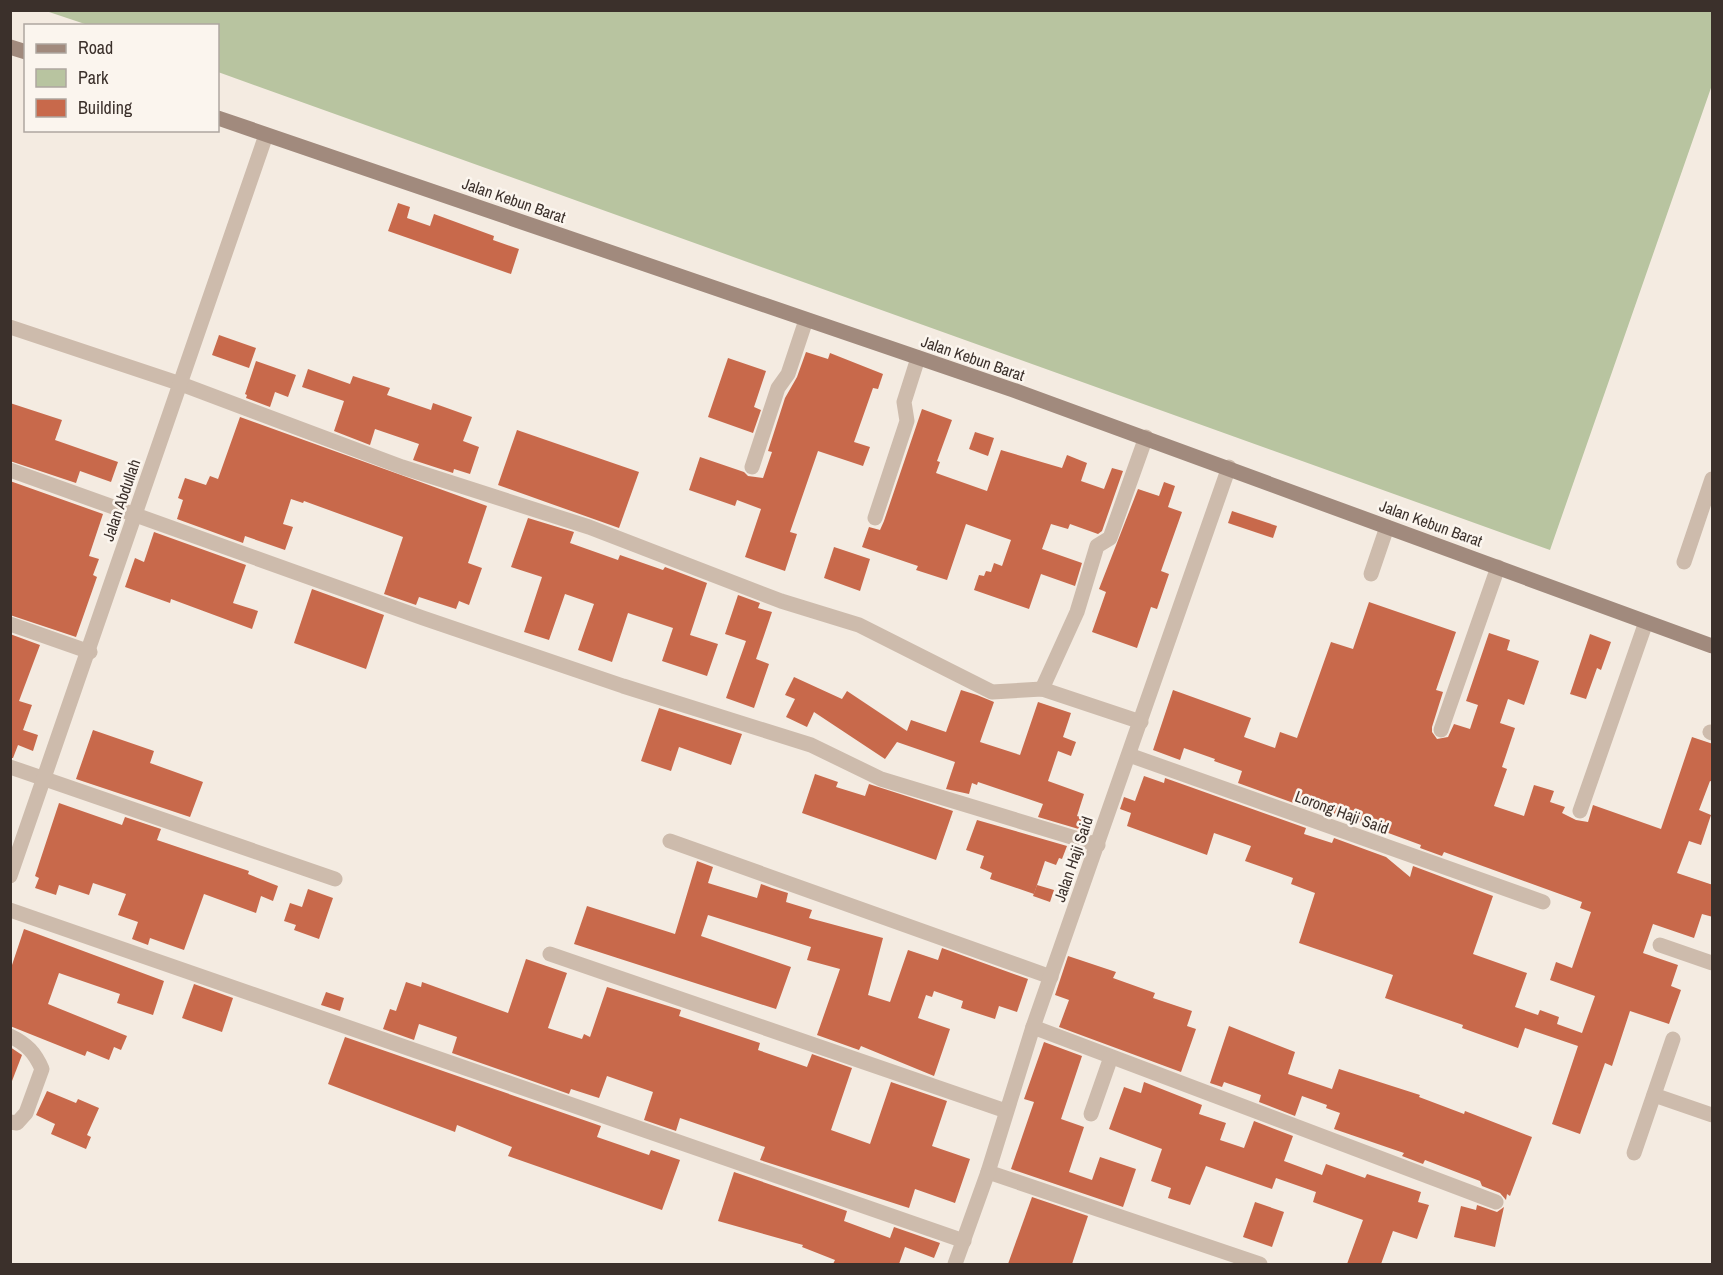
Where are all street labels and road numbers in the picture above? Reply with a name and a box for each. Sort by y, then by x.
street label: Jalan Kebun Barat [459,172,569,228]
street label: Jalan Kebun Barat [918,330,1028,386]
street label: Jalan Abdullah [97,456,145,544]
street label: Jalan Kebun Barat [1377,494,1486,552]
street label: Lorong Haji Said [1292,785,1392,839]
street label: Jalan Haji Said [1048,813,1098,905]

